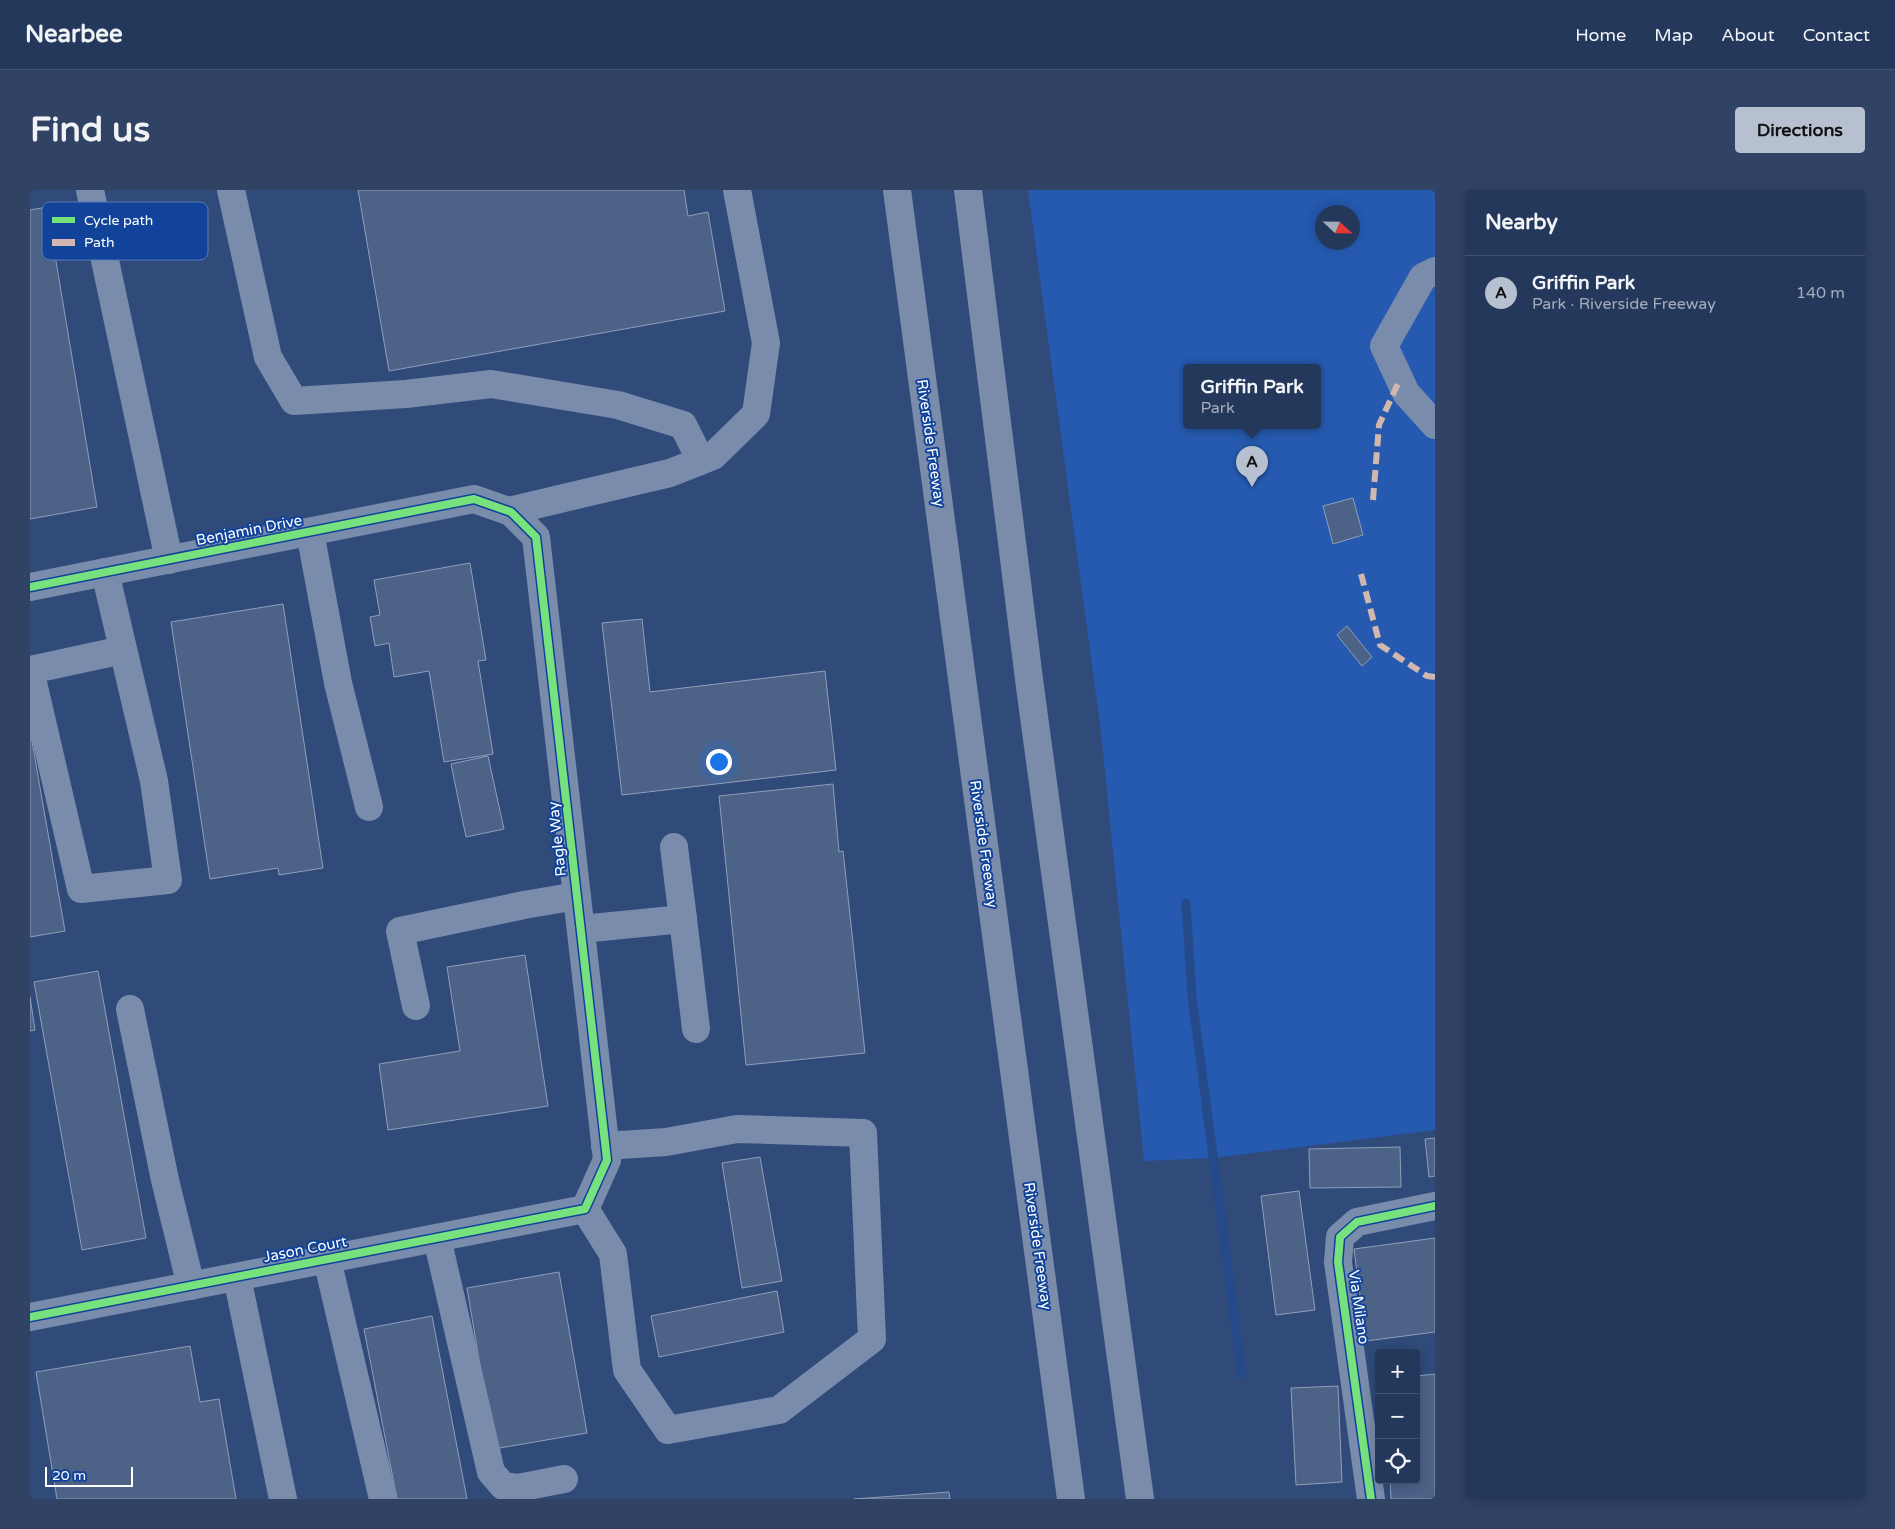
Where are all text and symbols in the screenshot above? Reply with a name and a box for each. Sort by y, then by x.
text: Nearbee [25,20,123,49]
text: Home [1575,24,1626,46]
text: Map [1654,24,1693,46]
text: About [1721,24,1775,46]
text: Contact [1803,24,1870,46]
button: Directions [1735,107,1865,153]
text: Find us [30,109,150,151]
legend [42,202,208,260]
north arrow [1315,205,1360,250]
text: Nearby [1485,210,1558,235]
text: Cycle path [84,212,153,229]
text: Path [84,234,115,251]
text: Griffin Park [1532,272,1635,294]
text: A [1495,283,1507,303]
text: 140 m [1796,283,1845,303]
text: Park · Riverside Freeway [1532,294,1716,314]
popup [1183,364,1321,429]
text: Griffin Park [1200,376,1304,398]
street label: Riverside Freeway [913,378,949,508]
text: Park [1200,398,1235,418]
pin: A [1236,446,1268,487]
street label: Benjamin Drive [194,511,304,549]
your location [706,749,732,775]
street label: Riverside Freeway [966,779,1002,909]
street label: Ragle Way [544,800,570,878]
street label: Riverside Freeway [1020,1181,1056,1311]
street label: Jason Court [262,1232,349,1266]
street label: Via Milano [1345,1269,1373,1345]
map controls [1375,1349,1420,1484]
button: + [1375,1349,1420,1394]
button: − [1375,1394,1420,1439]
button: locate [1375,1439,1420,1484]
scale bar [45,1464,132,1487]
text: 20 m [52,1467,86,1484]

